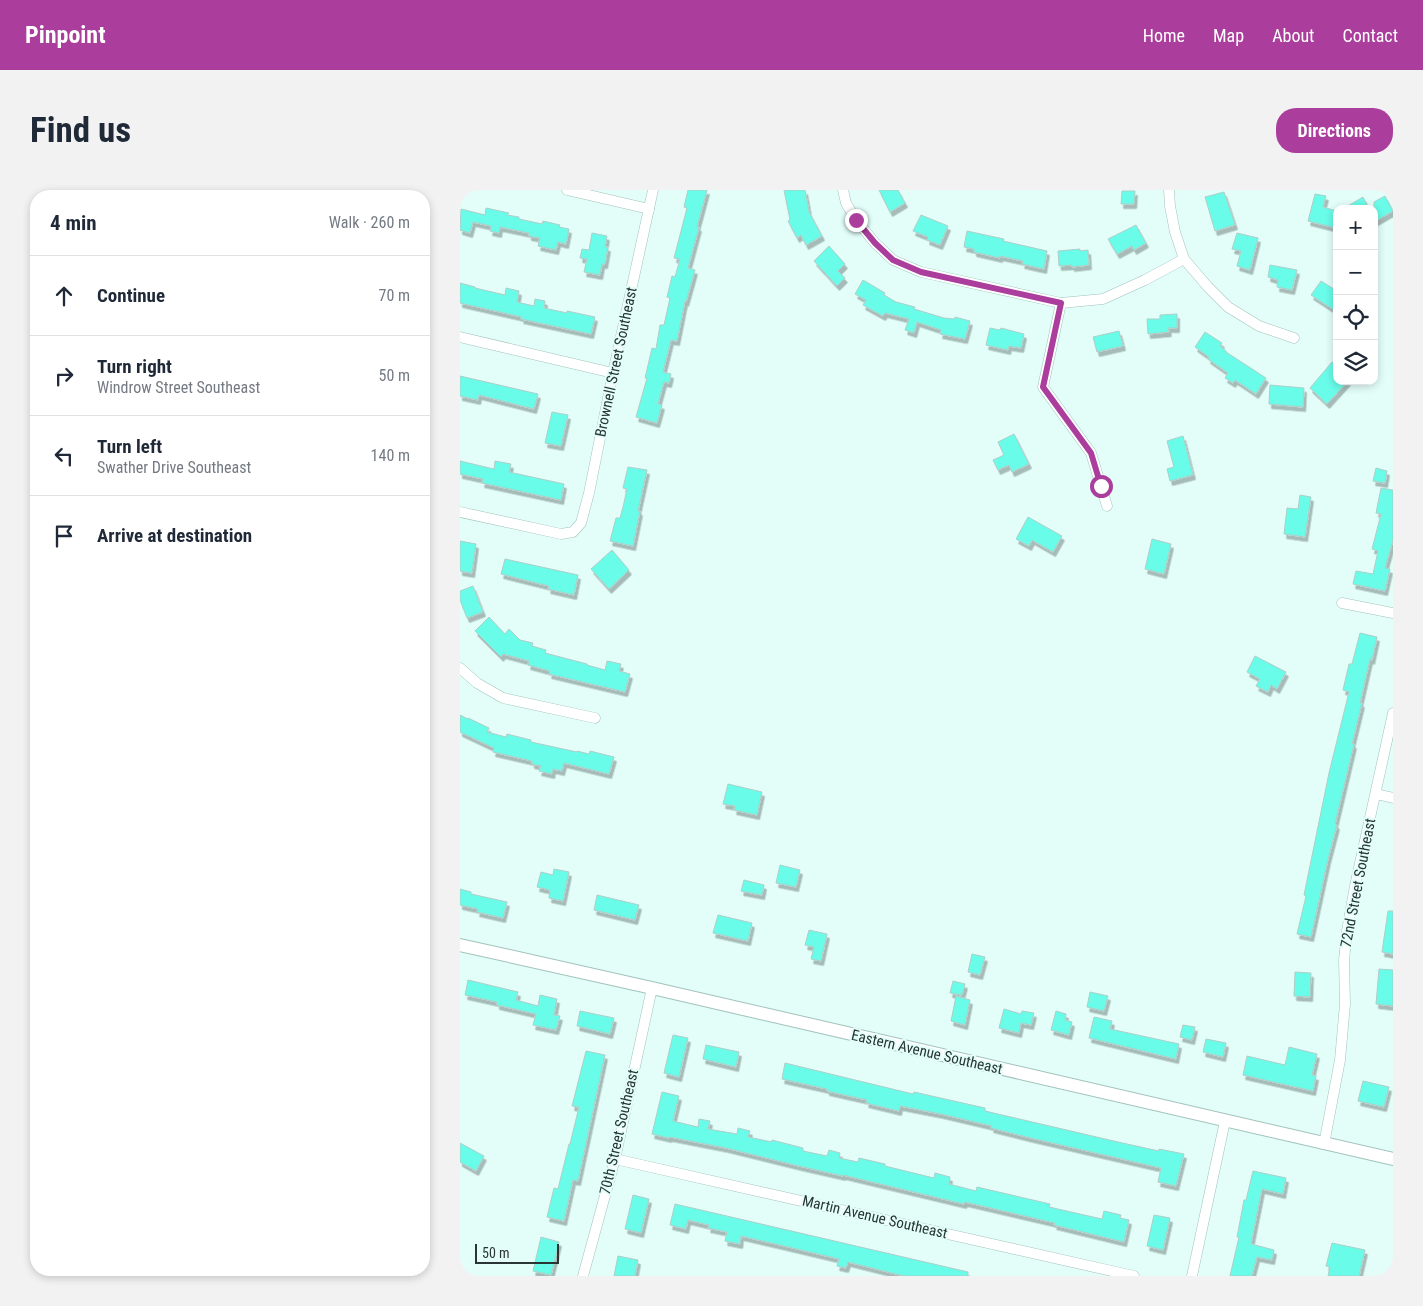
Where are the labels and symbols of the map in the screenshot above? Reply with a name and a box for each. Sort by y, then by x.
route end [845,209,868,232]
street label: Brownell Street Southeast [591,285,641,439]
route start [1090,475,1113,498]
street label: 72nd Street Southeast [1337,817,1379,949]
street label: Eastern Avenue Southeast [850,1026,1004,1078]
street label: 70th Street Southeast [596,1067,642,1197]
street label: Martin Avenue Southeast [801,1192,949,1242]
scale bar [475,1241,559,1264]

